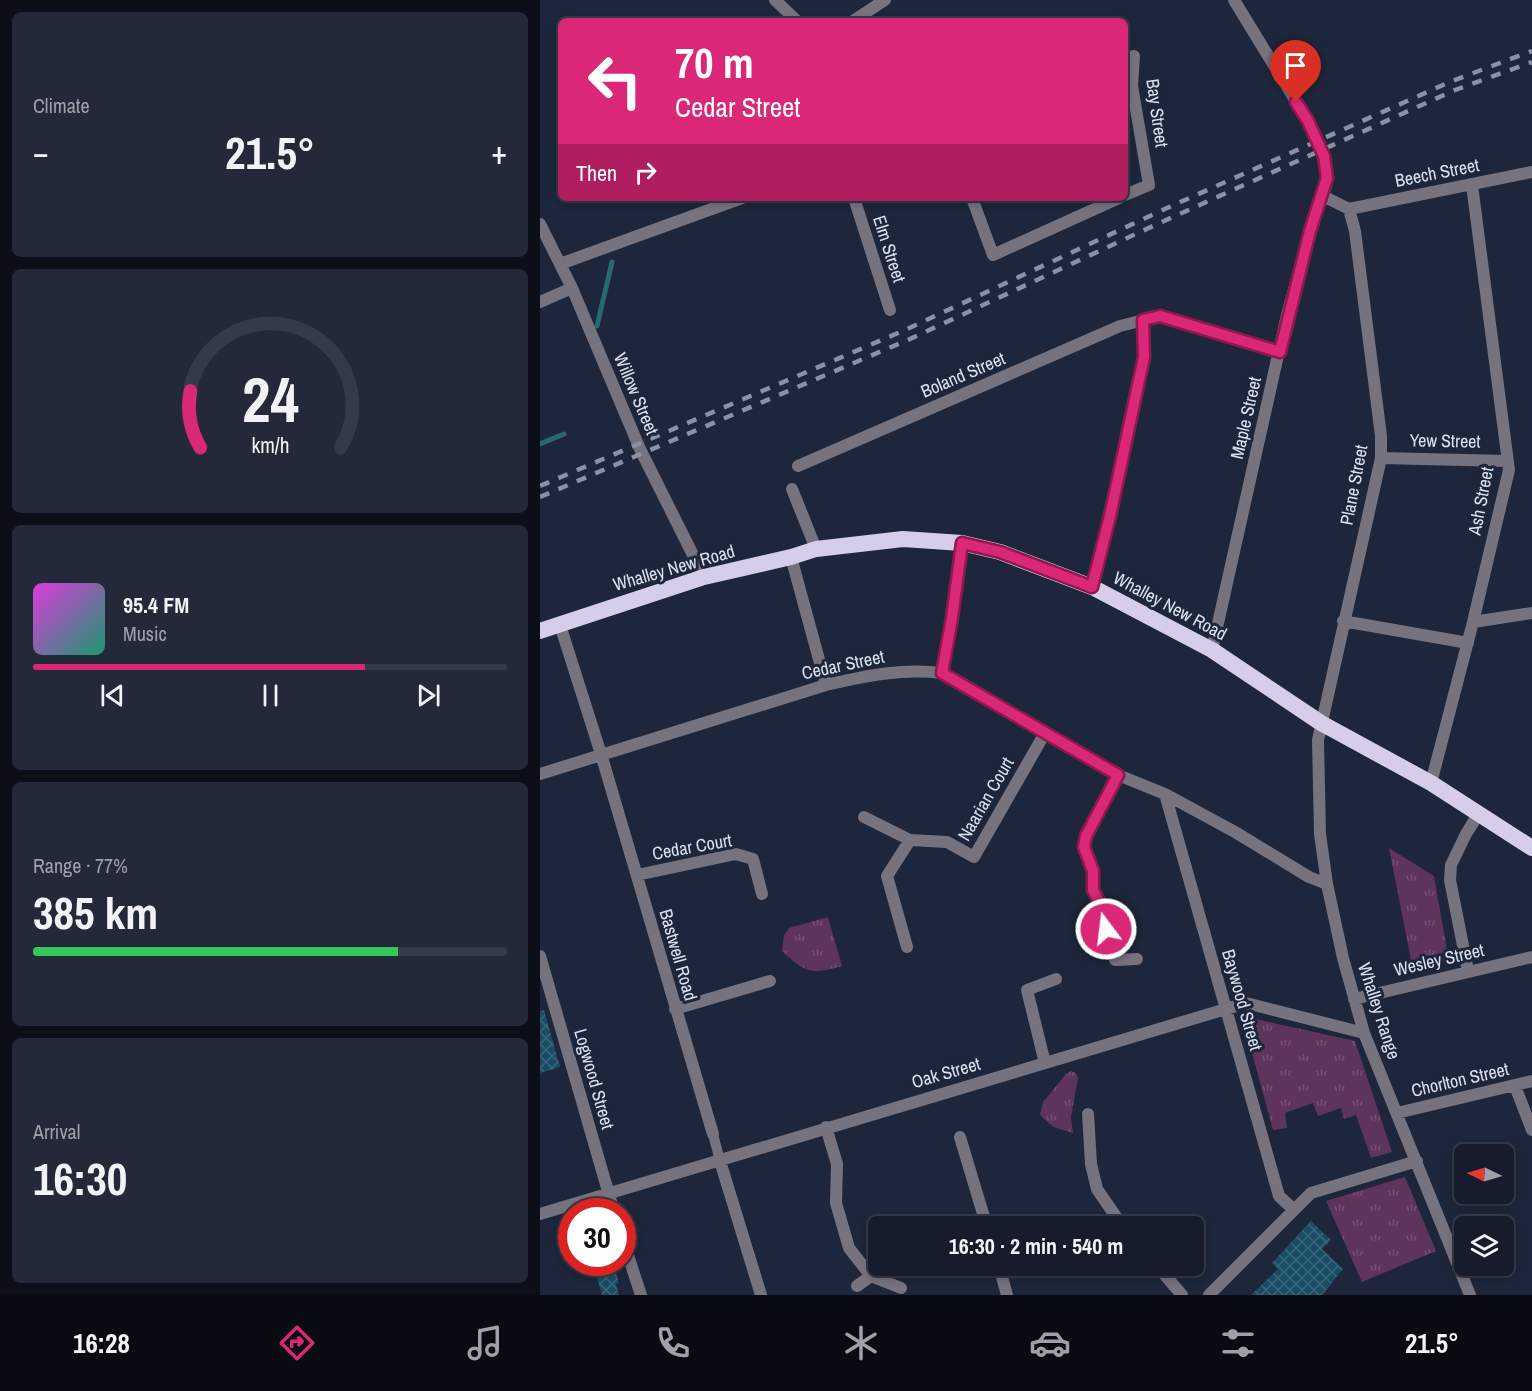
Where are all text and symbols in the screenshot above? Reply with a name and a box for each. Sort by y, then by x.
text: 70 m [675,35,754,91]
pin [1270,40,1321,102]
icon: left [576,42,654,120]
icon: arrive [1279,49,1312,82]
street label: Bay Street [1140,77,1175,149]
text: Cedar Street [675,89,801,125]
text: Climate [33,92,90,119]
text: 21.5° [225,122,315,183]
text: − [33,130,49,174]
text: + [491,130,507,174]
street label: Beech Street [1393,152,1481,193]
icon: right [629,156,662,189]
text: Then [576,158,617,188]
street label: Elm Street [867,212,912,285]
street label: Boland Street [917,346,1009,404]
street label: Willow Street [608,349,665,439]
text: 24 [242,357,298,441]
street label: Maple Street [1224,374,1267,461]
street label: Yew Street [1409,427,1481,454]
text: km/h [251,431,289,460]
street label: Plane Street [1333,443,1374,527]
street label: Ash Street [1461,465,1499,538]
street label: Whalley New Road [610,538,738,597]
street label: Whalley New Road [1109,565,1232,646]
text: 95.4 FM [123,590,189,620]
text: Music [123,620,167,647]
street label: Cedar Street [799,644,886,685]
icon: previous [96,679,129,712]
icon: pause [254,679,287,712]
icon: next [412,679,445,712]
street label: Naarian Court [952,752,1020,845]
street label: Cedar Court [650,827,734,866]
text: Range · 77% [33,852,128,879]
text: 385 km [33,882,158,943]
position arrow [1074,897,1138,961]
street label: Bastwell Road [653,906,703,1004]
street label: Wesley Street [1391,937,1486,982]
street label: Baywood Street [1216,946,1269,1053]
street label: Whalley Range [1352,959,1407,1062]
street label: Logwood Street [568,1026,621,1132]
street label: Oak Street [909,1051,983,1094]
street label: Chorlton Street [1409,1056,1511,1103]
text: Arrival [33,1118,80,1145]
north arrow [1454,1144,1514,1204]
map controls [1454,1144,1514,1276]
text: 16:30 [33,1148,127,1209]
speed limit sign: 30 [558,1198,636,1276]
button: layers [1454,1216,1514,1276]
text: 16:30 · 2 min · 540 m [949,1231,1123,1261]
icon: directions [276,1322,318,1364]
icon: music [464,1322,506,1364]
icon: phone [652,1322,694,1364]
icon: climate [840,1322,882,1364]
icon: car [1029,1322,1071,1364]
icon: filters [1217,1322,1259,1364]
text: 16:28 [73,1325,130,1361]
text: 21.5° [1405,1325,1459,1361]

